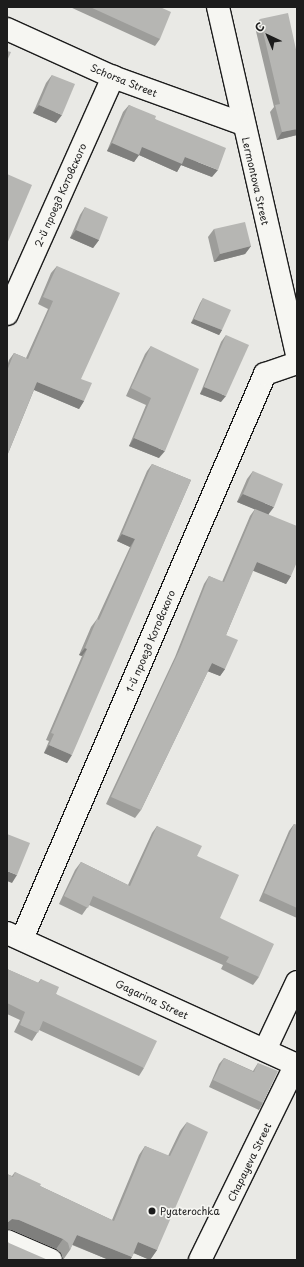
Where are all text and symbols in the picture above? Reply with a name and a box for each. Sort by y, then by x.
north arrow [248,16,288,56]
text: С [250,18,268,36]
street label: Schorsa Street [89,61,159,99]
street label: Lermontova Street [240,136,272,226]
street label: 2-й проезд Котовского [32,141,88,249]
street label: 1-й проезд Котовского [123,588,177,694]
street label: Gagarina Street [114,977,190,1021]
street label: Chapayeva Street [225,1120,273,1204]
place label: Pyaterochka [160,1205,220,1217]
marker: Pyaterochka [147,1206,157,1216]

